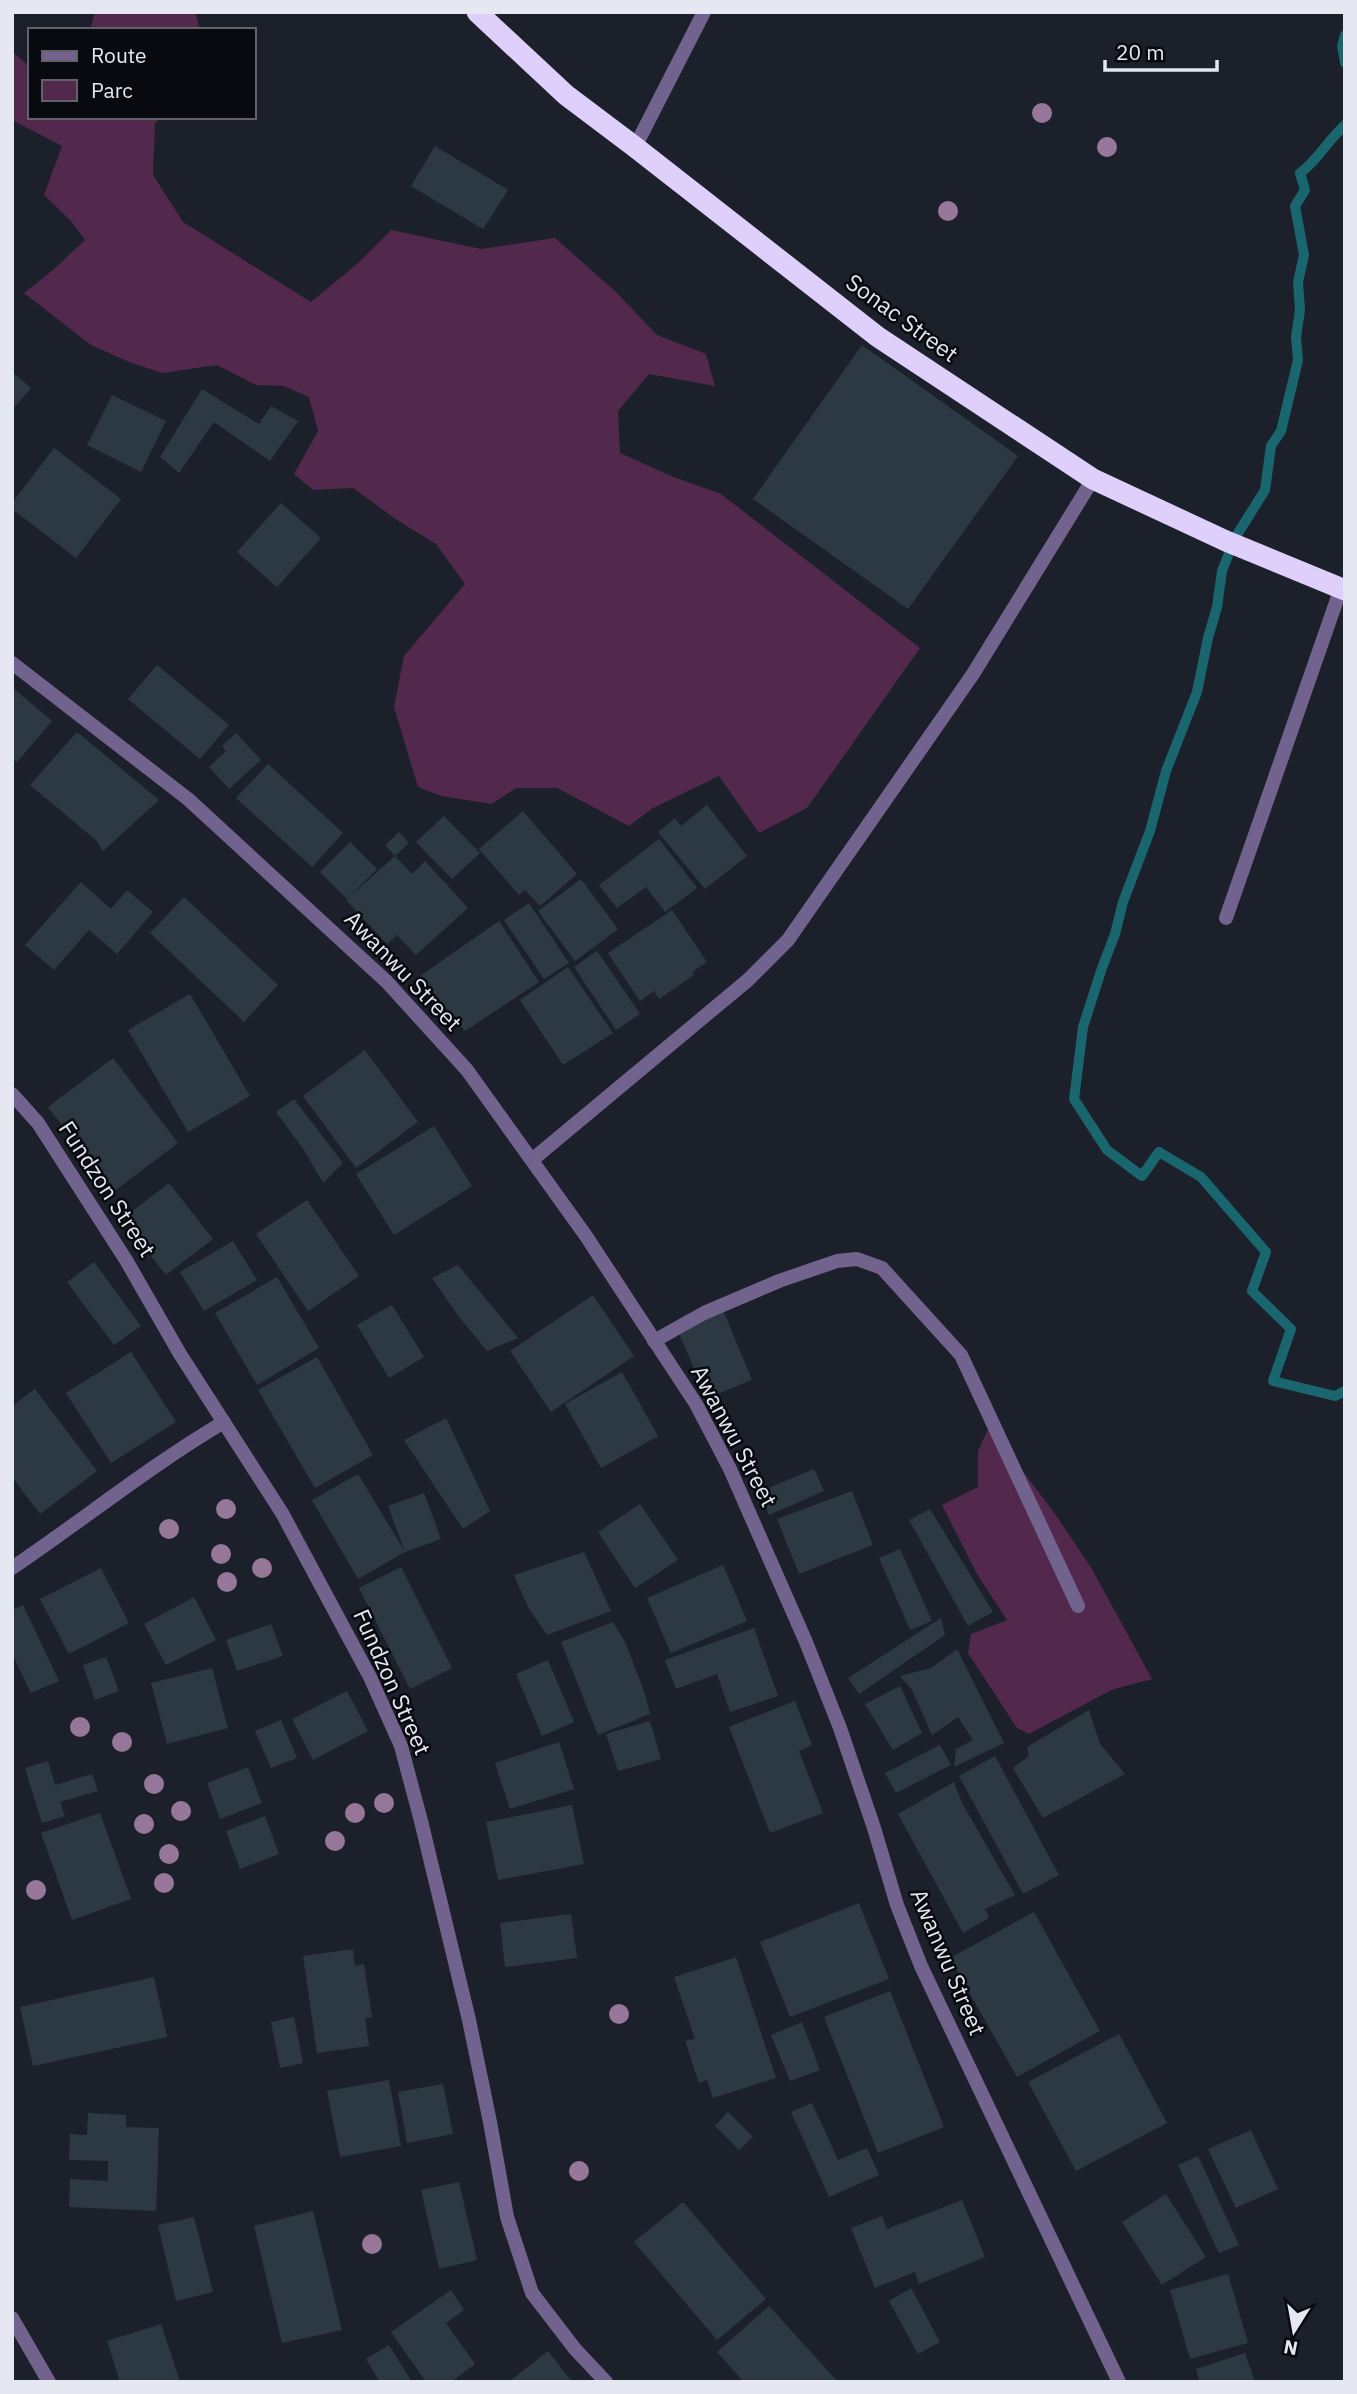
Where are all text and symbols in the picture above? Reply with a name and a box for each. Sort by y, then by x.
legend [28,28,256,119]
scale bar [1105,28,1217,72]
text: 20 m [1116,38,1165,66]
text: Route [91,41,147,69]
text: Parc [91,76,133,104]
street label: Sonac Street [841,266,965,368]
street label: Awanwu Street [339,904,469,1037]
street label: Fundzon Street [53,1115,163,1262]
street label: Awanwu Street [685,1359,785,1512]
street label: Fundzon Street [347,1604,438,1759]
street label: Awanwu Street [905,1884,993,2039]
north arrow [1259,2296,1329,2366]
text: N [1282,2335,1300,2361]

